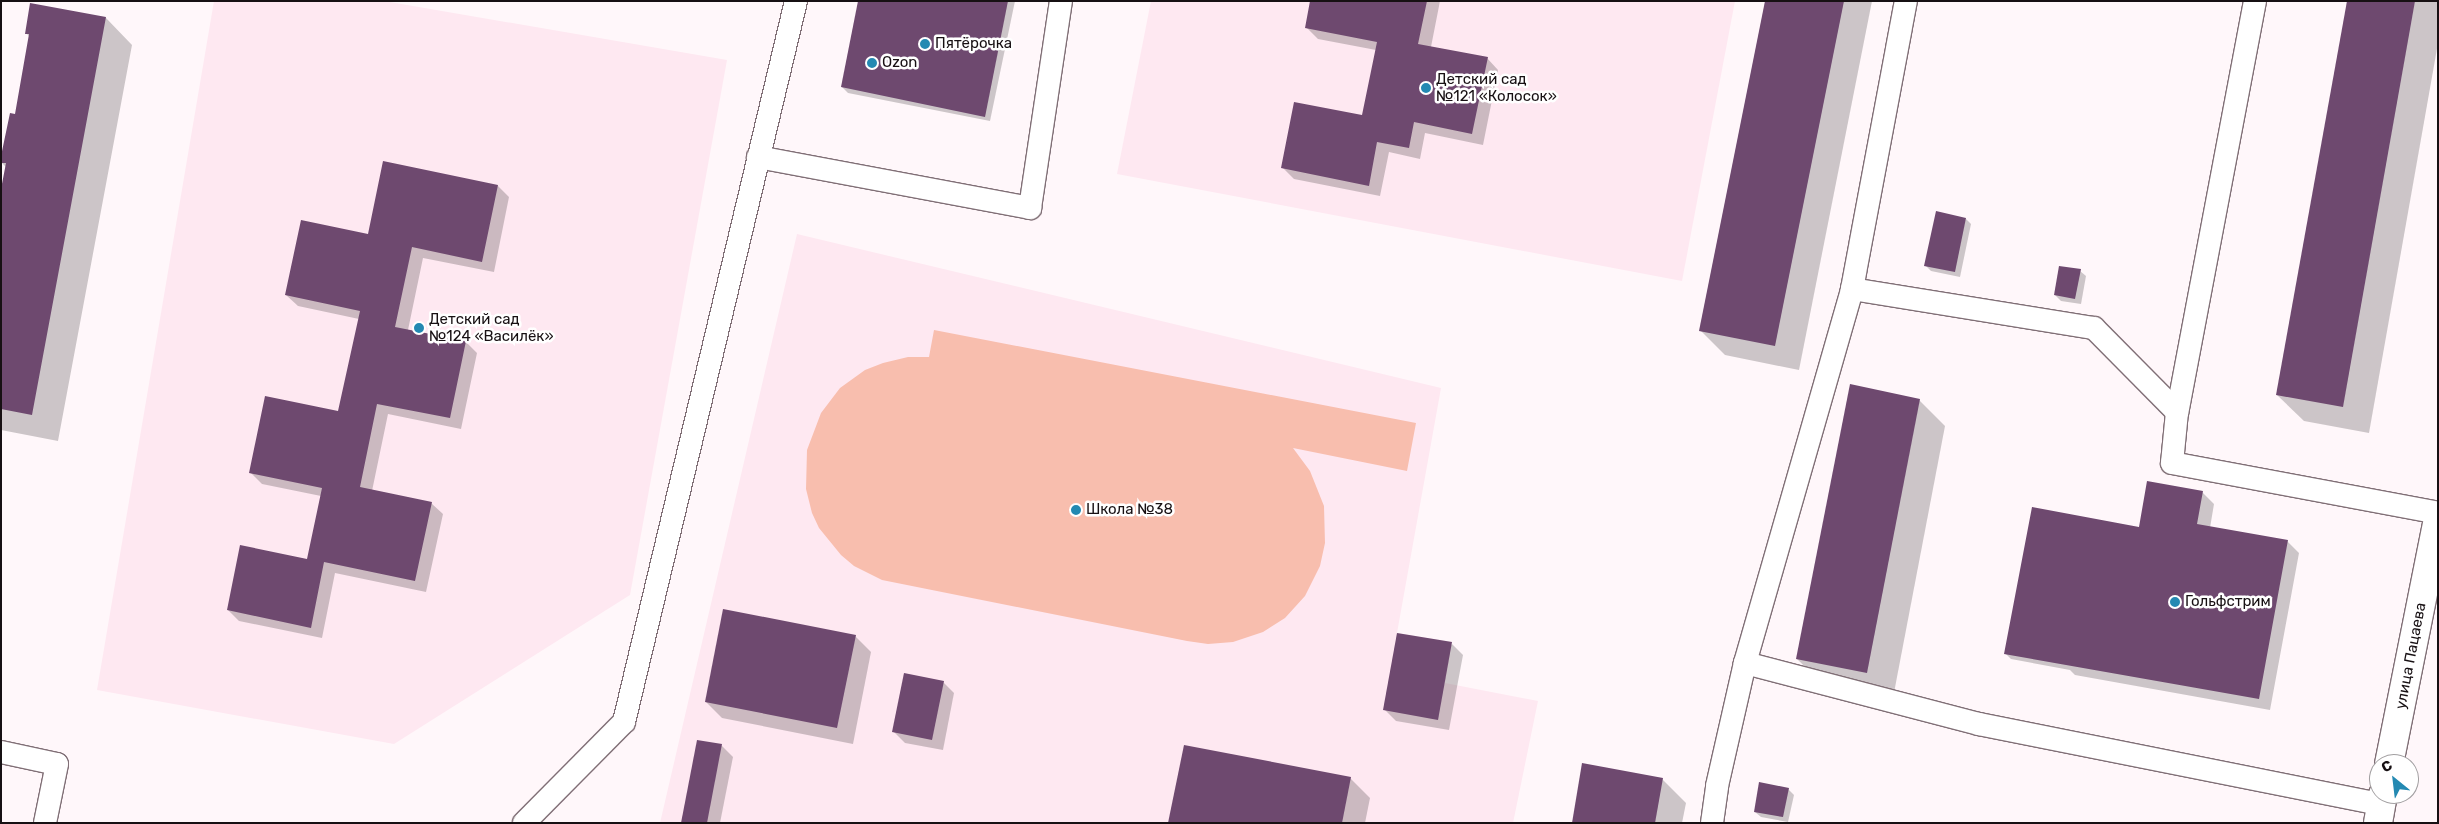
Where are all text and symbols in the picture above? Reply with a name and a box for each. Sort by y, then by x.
place label: Пятёрочка [935,35,1012,53]
marker: Пятёрочка [919,38,931,50]
place label: Ozon [882,54,917,72]
marker: Ozon [866,57,878,69]
place label: Детский сад №121 «Колосок» [1436,70,1557,105]
marker: Детский сад №121 «Колосок» [1420,82,1432,94]
place label: Детский сад №124 «Василёк» [429,310,554,345]
marker: Детский сад №124 «Василёк» [413,322,425,334]
place label: Школа №38 [1086,501,1173,519]
marker: Школа №38 [1070,504,1082,516]
place label: Гольфстрим [2185,593,2271,611]
marker: Гольфстрим [2169,596,2181,608]
street label: улица Пацаева [2392,601,2430,711]
north arrow [2369,754,2419,804]
text: С [2379,757,2395,776]

